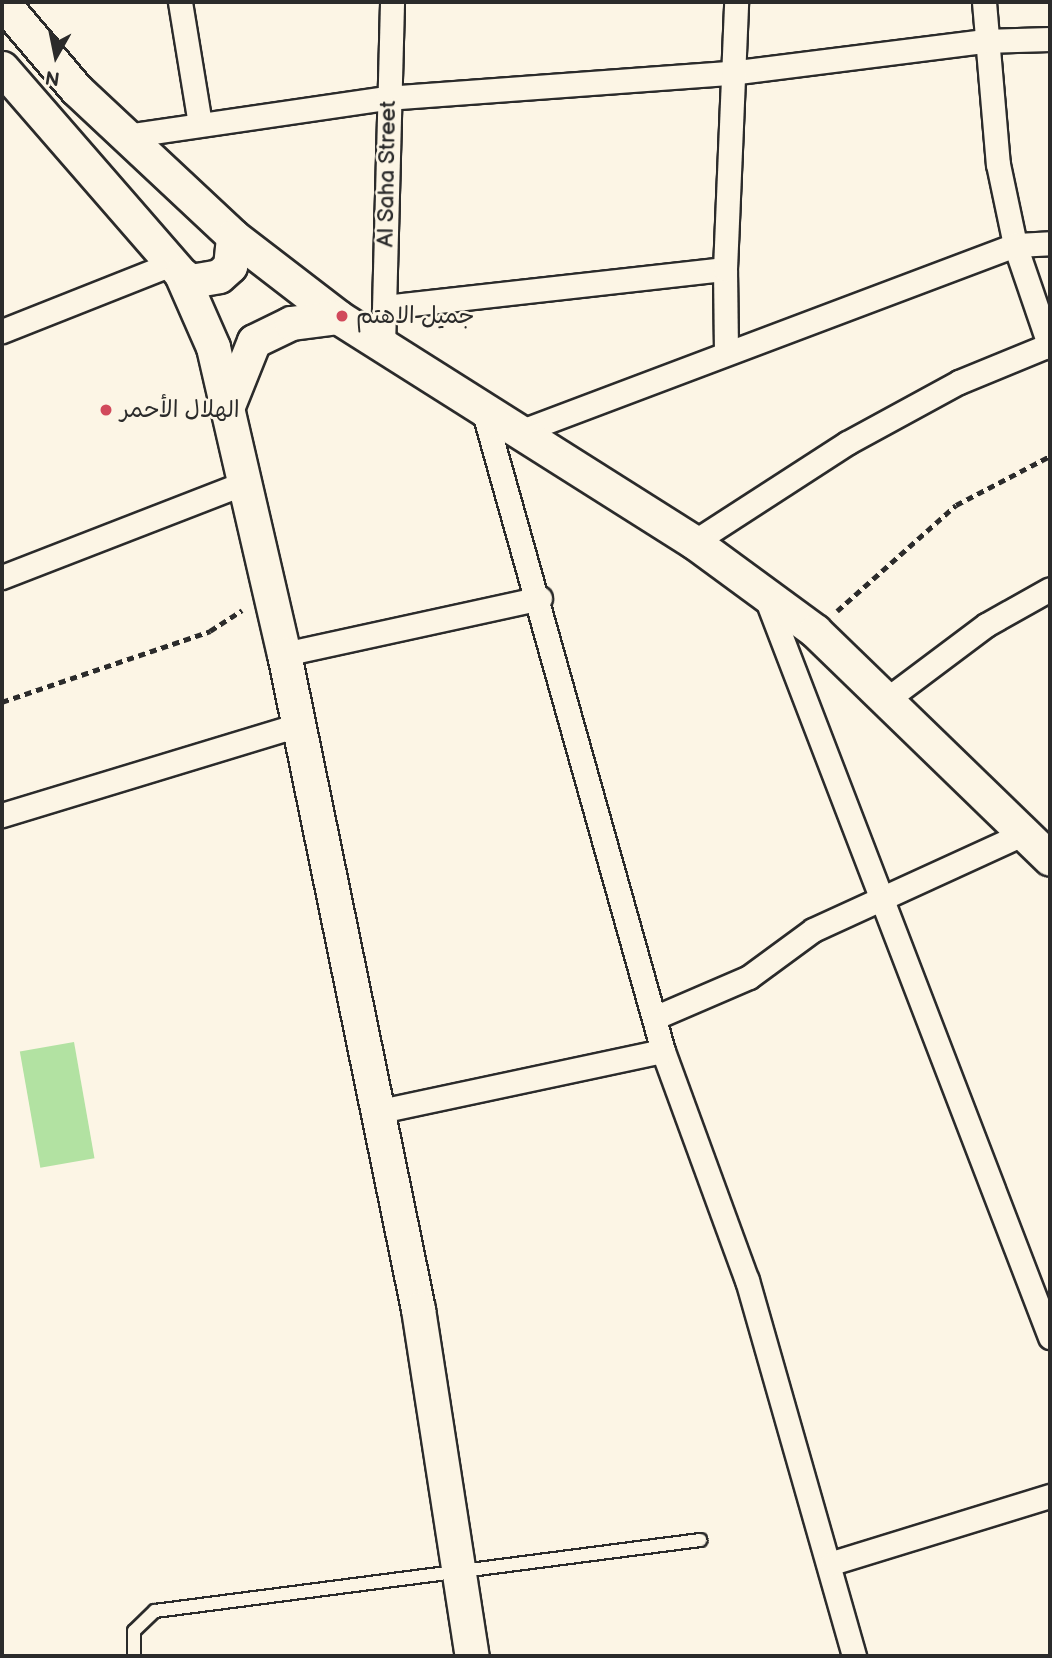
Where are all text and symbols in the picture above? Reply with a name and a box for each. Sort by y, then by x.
north arrow [21,21,91,91]
text: N [44,65,61,90]
street label: Al Saha Street [372,100,402,248]
place label: جميل الاهتم [356,302,475,330]
marker: جميل الاهتم [334,308,350,324]
place label: الهلال الأحمر [120,396,240,424]
marker: الهلال الأحمر [98,402,114,418]

